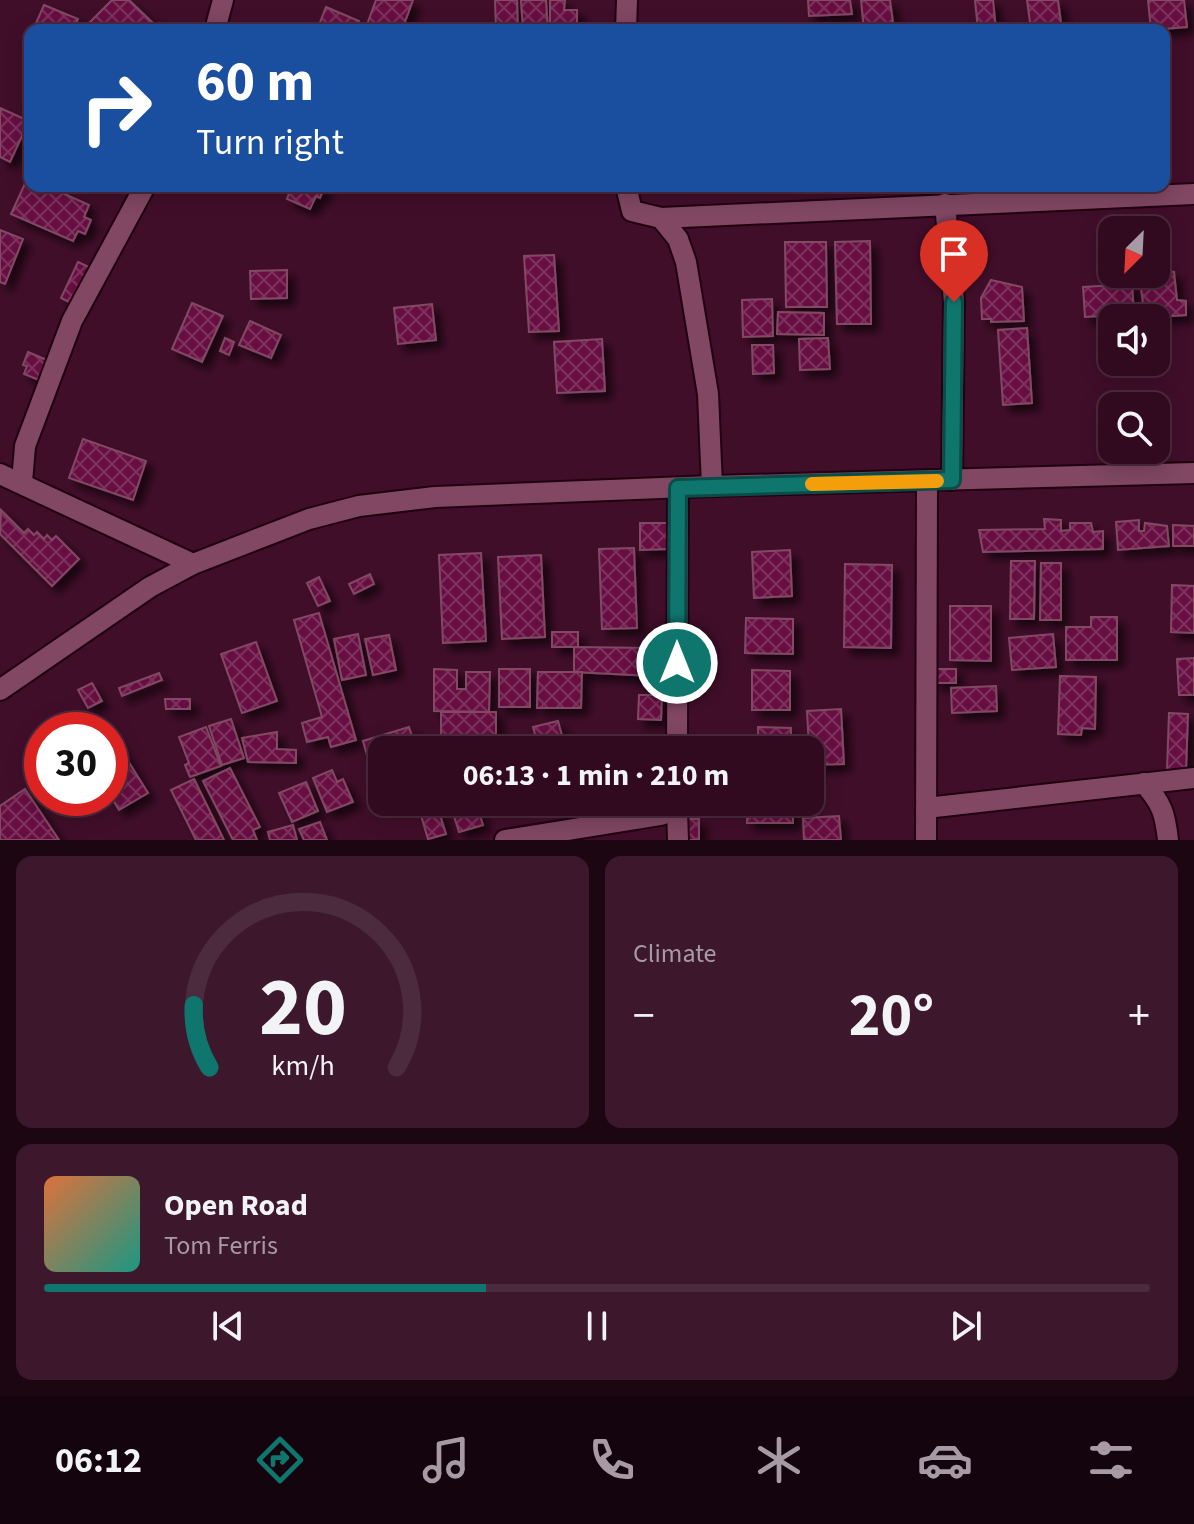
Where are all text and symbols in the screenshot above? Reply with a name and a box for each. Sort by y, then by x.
text: 60 m [196,43,314,122]
icon: right [64,56,168,160]
text: Turn right [196,117,344,168]
north arrow [1098,216,1170,288]
map controls [1098,216,1170,464]
pin [920,220,988,302]
icon: arrive [932,232,976,276]
button: sound [1098,304,1170,376]
button: search [1098,392,1170,464]
position arrow [635,621,719,705]
speed limit sign: 30 [24,712,128,816]
text: 06:13 · 1 min · 210 m [463,754,729,797]
text: Climate [633,935,717,972]
text: 20 [259,949,346,1067]
text: 20° [849,974,934,1059]
text: − [633,985,655,1048]
text: + [1128,985,1150,1048]
text: km/h [271,1046,334,1086]
text: Open Road [164,1184,308,1227]
text: Tom Ferris [164,1227,278,1264]
icon: previous [206,1304,250,1348]
icon: pause [575,1304,619,1348]
icon: next [944,1304,988,1348]
icon: directions [252,1432,308,1488]
icon: music [418,1432,474,1488]
icon: phone [584,1432,640,1488]
icon: climate [751,1432,807,1488]
icon: car [917,1432,973,1488]
icon: filters [1083,1432,1139,1488]
text: 06:12 [55,1435,142,1486]

